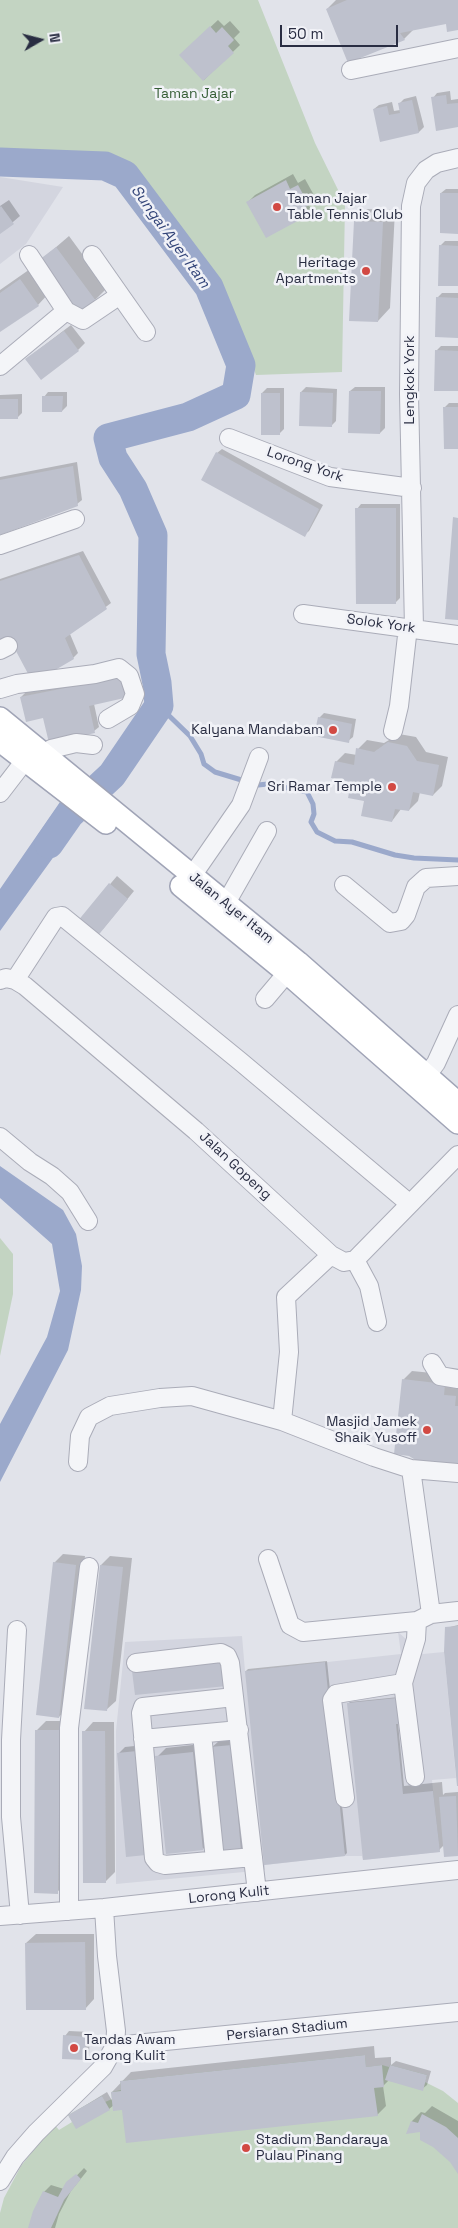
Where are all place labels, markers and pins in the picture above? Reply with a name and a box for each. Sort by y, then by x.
place label: Taman Jajar Table Tennis Club [287,191,403,223]
marker: Taman Jajar Table Tennis Club [271,201,283,213]
place label: Heritage Apartments [276,255,356,288]
marker: Heritage Apartments [360,265,372,277]
place label: Kalyana Mandabam [191,722,323,738]
marker: Kalyana Mandabam [327,724,339,736]
place label: Sri Ramar Temple [267,779,382,795]
marker: Sri Ramar Temple [386,781,398,793]
place label: Masjid Jamek Shaik Yusoff [326,1414,417,1446]
marker: Masjid Jamek Shaik Yusoff [421,1424,433,1436]
place label: Tandas Awam Lorong Kulit [84,2032,176,2064]
marker: Tandas Awam Lorong Kulit [68,2042,80,2054]
place label: Stadium Bandaraya Pulau Pinang [256,2132,388,2164]
marker: Stadium Bandaraya Pulau Pinang [240,2142,252,2154]

